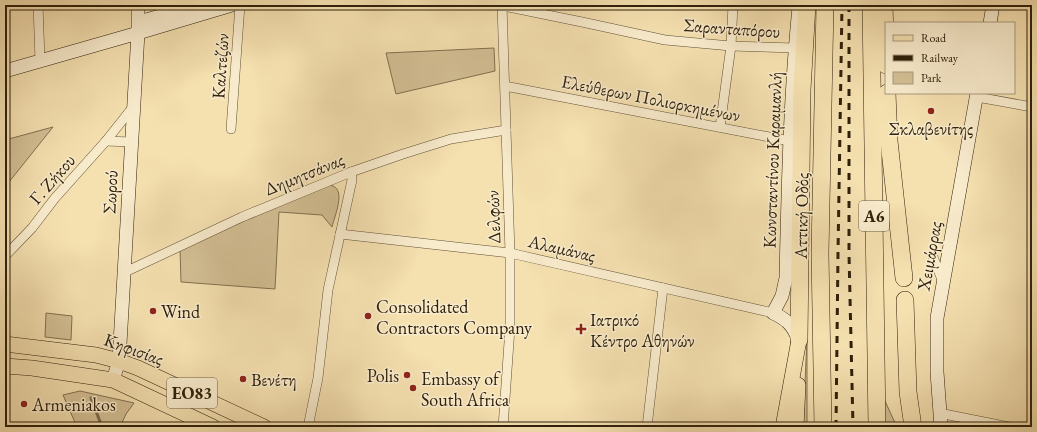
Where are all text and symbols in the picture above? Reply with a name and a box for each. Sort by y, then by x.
street label: Σαρανταπόρου [683,13,781,43]
legend [885,22,1015,94]
text: Road [921,30,947,46]
street label: Καλτεζών [206,32,234,100]
text: Railway [921,50,959,66]
street label: Ελεύθερων Πολιορκημένων [560,69,742,127]
text: Park [921,70,942,86]
street label: Κωνσταντίνου Καραμανλή [757,71,787,249]
marker: Σκλαβενίτης [926,106,936,116]
place label: Σκλαβενίτης [889,117,973,140]
street label: Δημητσάνας [261,148,347,200]
street label: Γ. Ζήκου [24,149,80,209]
street label: Σωρού [97,170,123,214]
street label: Αττική Οδός [789,173,813,260]
street label: Δελφών [481,190,505,244]
road number: Α6 [859,201,889,231]
street label: Χειμάρρας [911,219,946,294]
street label: Αλαμάνας [525,229,598,267]
place label: Consolidated Contractors Company [376,295,532,339]
place label: Wind [161,300,201,323]
marker: Wind [148,306,158,316]
place label: Ιατρικό Κέντρο Αθηνών [590,308,695,352]
marker: Consolidated Contractors Company [363,311,373,321]
marker: Ιατρικό Κέντρο Αθηνών [575,323,587,335]
street label: Κηφισίας [101,328,167,370]
place label: Polis [367,364,399,387]
place label: Embassy of South Africa [421,367,510,411]
place label: Βενέτη [251,368,297,391]
marker: Polis [402,370,412,380]
marker: Βενέτη [238,374,248,384]
road number: ΕΟ83 [167,378,217,408]
marker: Embassy of South Africa [408,383,418,393]
place label: Armeniakos [31,393,116,416]
marker: Armeniakos [19,399,29,409]

